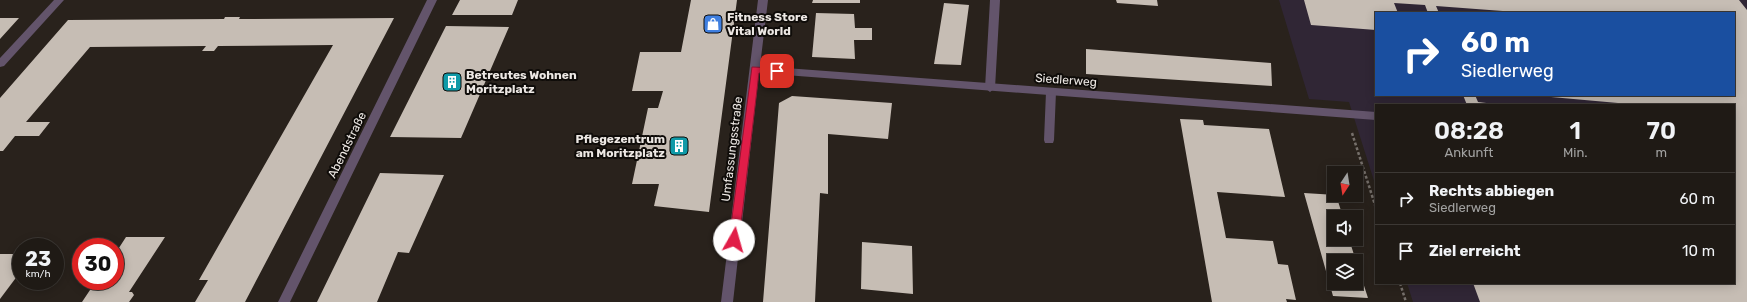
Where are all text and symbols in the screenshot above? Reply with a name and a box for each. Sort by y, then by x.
place label: Fitness Store Vital World [727,10,808,38]
shop icon: Fitness Store Vital World [702,13,724,35]
text: 60 m [1461,26,1530,59]
icon: right [1395,28,1447,80]
pin [760,54,794,88]
icon: arrive [766,60,788,82]
text: Siedlerweg [1461,60,1554,82]
place label: Betreutes Wohnen Moritzplatz [466,68,577,96]
building icon: Betreutes Wohnen Moritzplatz [441,71,463,93]
street label: Siedlerweg [1035,71,1097,89]
street label: Umfassungsstraße [719,95,745,202]
street label: Abendstraße [325,109,369,180]
text: 08:28 [1434,117,1504,145]
text: 1 [1570,117,1581,145]
text: 70 [1647,117,1676,145]
place label: Pflegezentrum am Moritzplatz [575,132,665,160]
building icon: Pflegezentrum am Moritzplatz [668,135,690,157]
text: Ankunft [1444,145,1493,160]
text: Min. [1563,145,1588,160]
text: m [1655,145,1667,160]
north arrow [1327,166,1363,202]
map controls [1327,166,1363,290]
text: Rechts abbiegen [1429,182,1554,200]
icon: right [1395,188,1417,210]
text: 60 m [1679,190,1715,208]
text: Siedlerweg [1429,200,1496,215]
button: sound [1327,210,1363,246]
position arrow [713,219,755,261]
speed limit sign: 30 [72,238,124,290]
icon: arrive [1395,240,1417,262]
text: Ziel erreicht [1429,242,1521,260]
text: 10 m [1682,242,1715,260]
text: 23 [25,247,51,271]
button: layers [1327,254,1363,290]
text: km/h [26,268,50,280]

